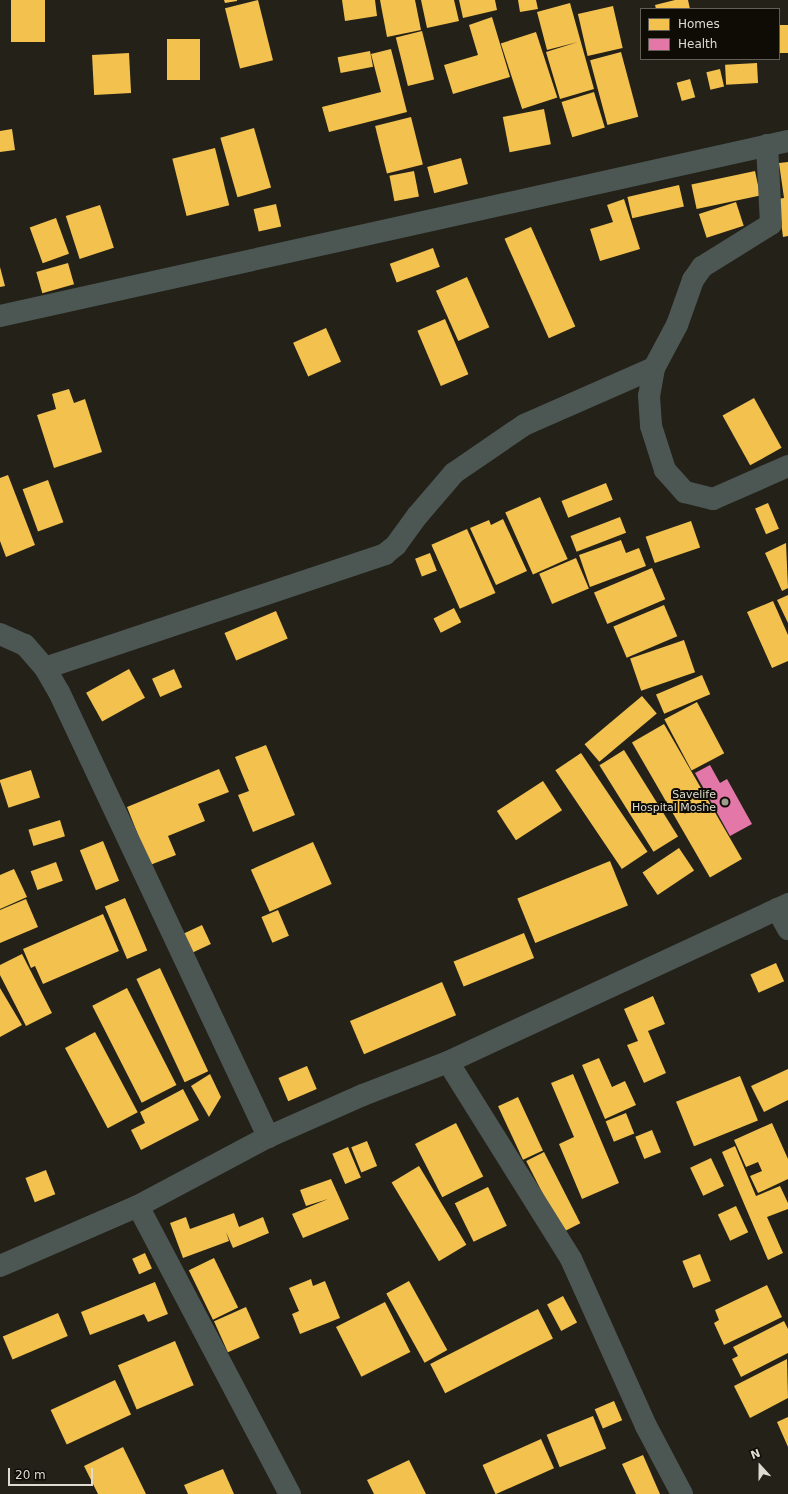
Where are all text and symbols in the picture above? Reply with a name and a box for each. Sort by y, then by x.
legend [640,8,780,60]
text: Homes [678,17,720,31]
text: Health [678,37,717,51]
place label: Savelife Hospital Moshe [632,789,716,815]
marker: Savelife Hospital Moshe [719,796,731,808]
north arrow [740,1446,780,1486]
text: N [749,1447,762,1462]
scale bar [10,1460,95,1486]
text: 20 m [15,1468,46,1482]

